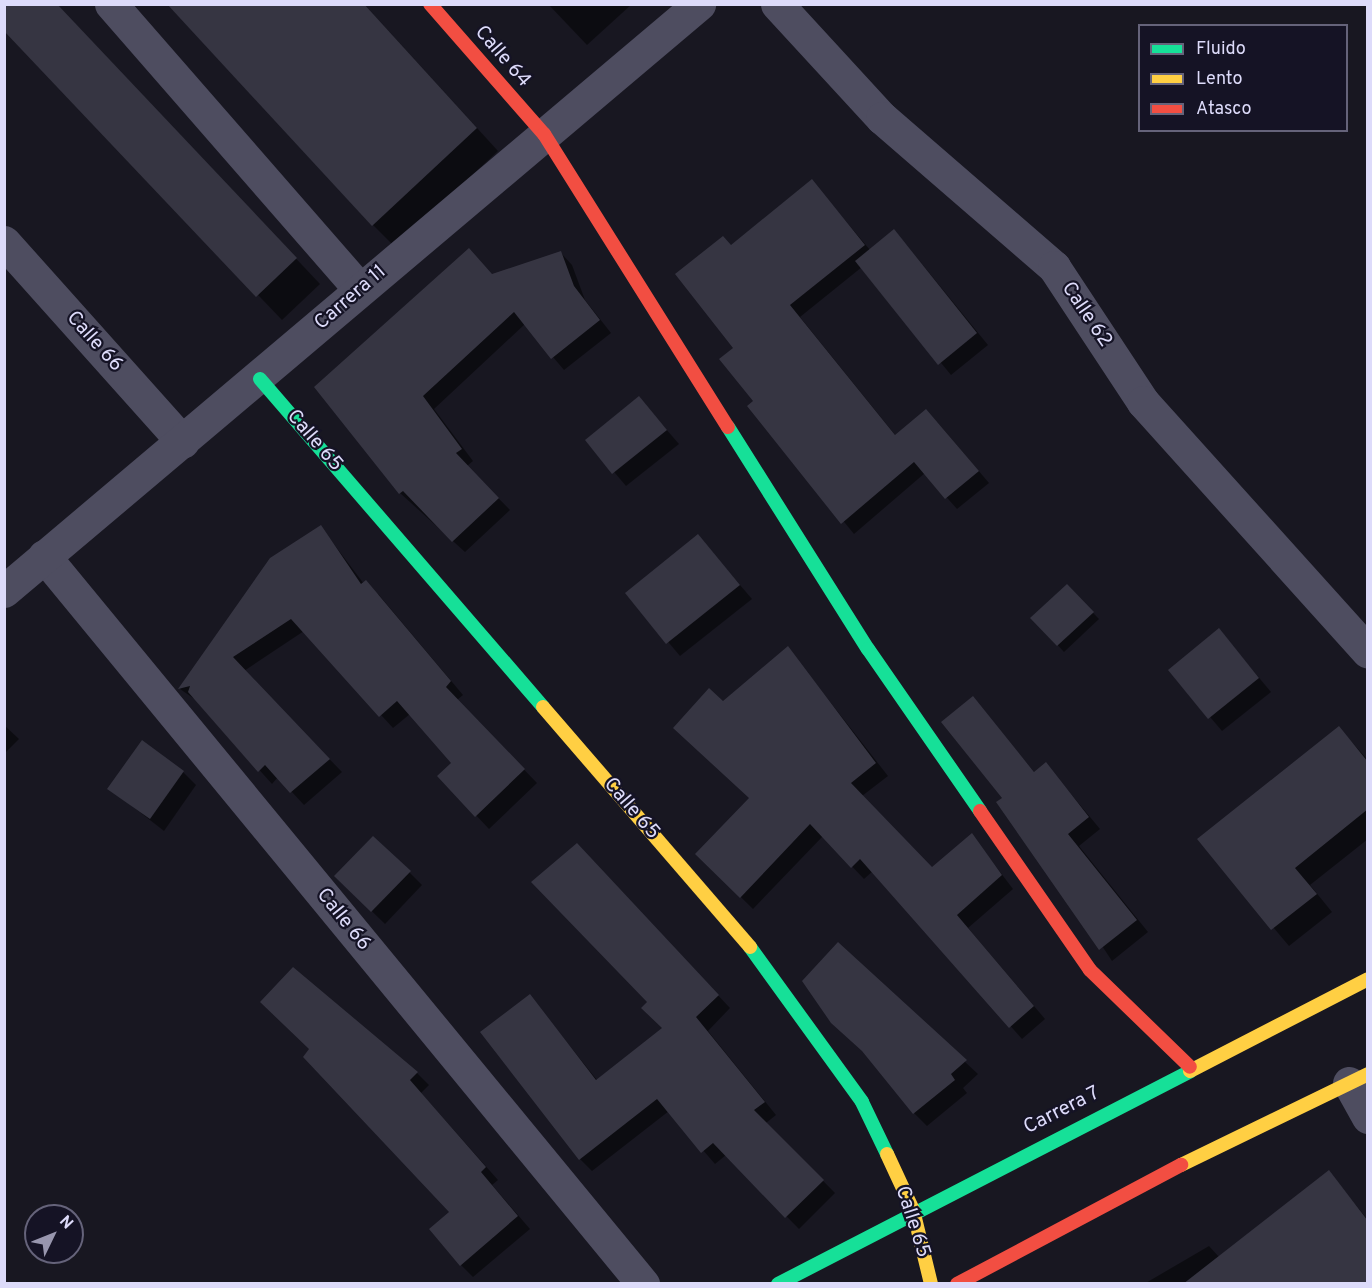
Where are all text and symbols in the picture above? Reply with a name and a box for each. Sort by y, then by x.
street label: Calle 64 [469,21,535,93]
legend [1138,24,1348,132]
text: Fluido [1196,38,1246,61]
text: Lento [1196,68,1242,91]
text: Atasco [1196,98,1252,121]
street label: Carrera 11 [310,260,392,336]
street label: Calle 62 [1055,278,1117,352]
street label: Calle 66 [61,307,127,377]
street label: Calle 65 [281,405,347,477]
street label: Calle 65 [598,773,664,845]
street label: Calle 66 [311,884,375,956]
street label: Carrera 7 [1020,1082,1104,1140]
street label: Calle 65 [889,1183,935,1261]
north arrow [24,1204,84,1264]
text: N [54,1212,77,1234]

